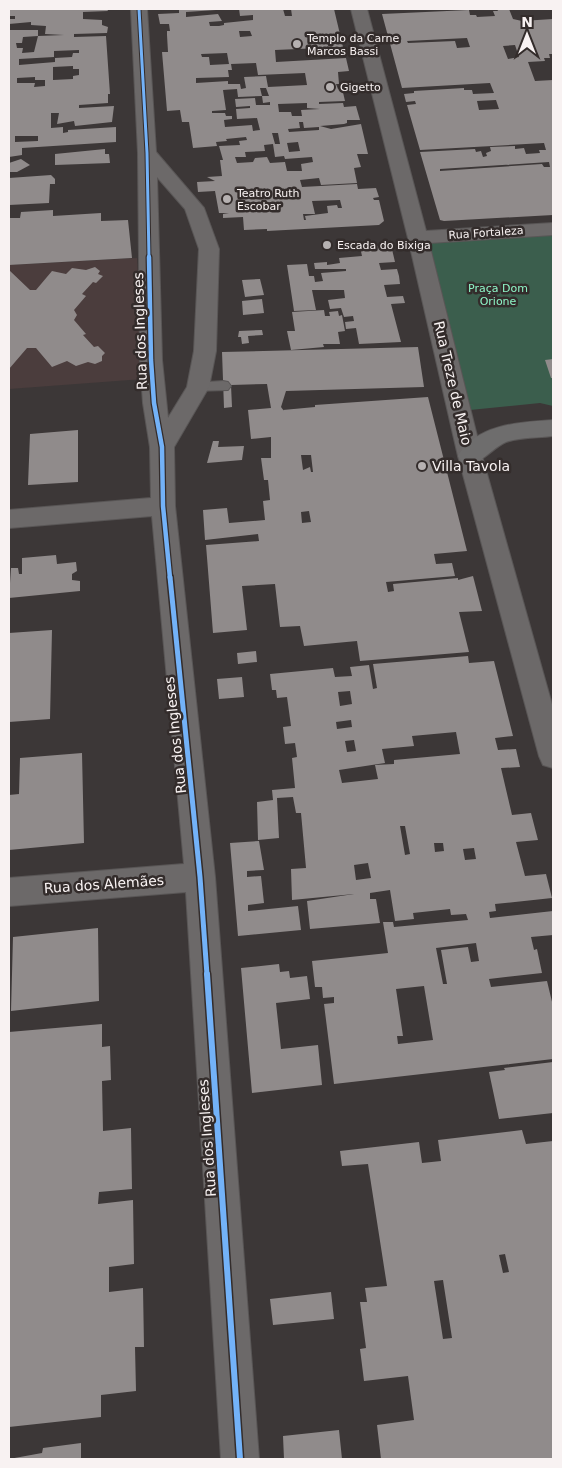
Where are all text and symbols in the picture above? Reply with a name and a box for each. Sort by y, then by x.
north arrow [502,10,552,60]
text: N [521,14,533,30]
place label: Templo da Carne Marcos Bassi [306,32,400,58]
marker: Templo da Carne Marcos Bassi [291,38,303,50]
marker: Gigetto [324,81,336,93]
place label: Gigetto [340,81,381,94]
place label: Teatro Ruth Escobar [236,187,300,213]
marker: Teatro Ruth Escobar [221,193,233,205]
street label: Rua Fortaleza [448,224,524,242]
marker: Escada do Bixiga [321,239,333,251]
place label: Escada do Bixiga [337,239,431,252]
street label: Rua dos Ingleses [130,272,150,390]
park label: Praça Dom Orione [468,282,528,308]
street label: Rua Treze de Maio [431,319,475,447]
place label: Villa Tavola [432,458,510,474]
marker: Villa Tavola [416,460,428,472]
street label: Rua dos Ingleses [161,676,189,794]
street label: Rua dos Alemães [43,872,165,896]
street label: Rua dos Ingleses [195,1079,219,1197]

